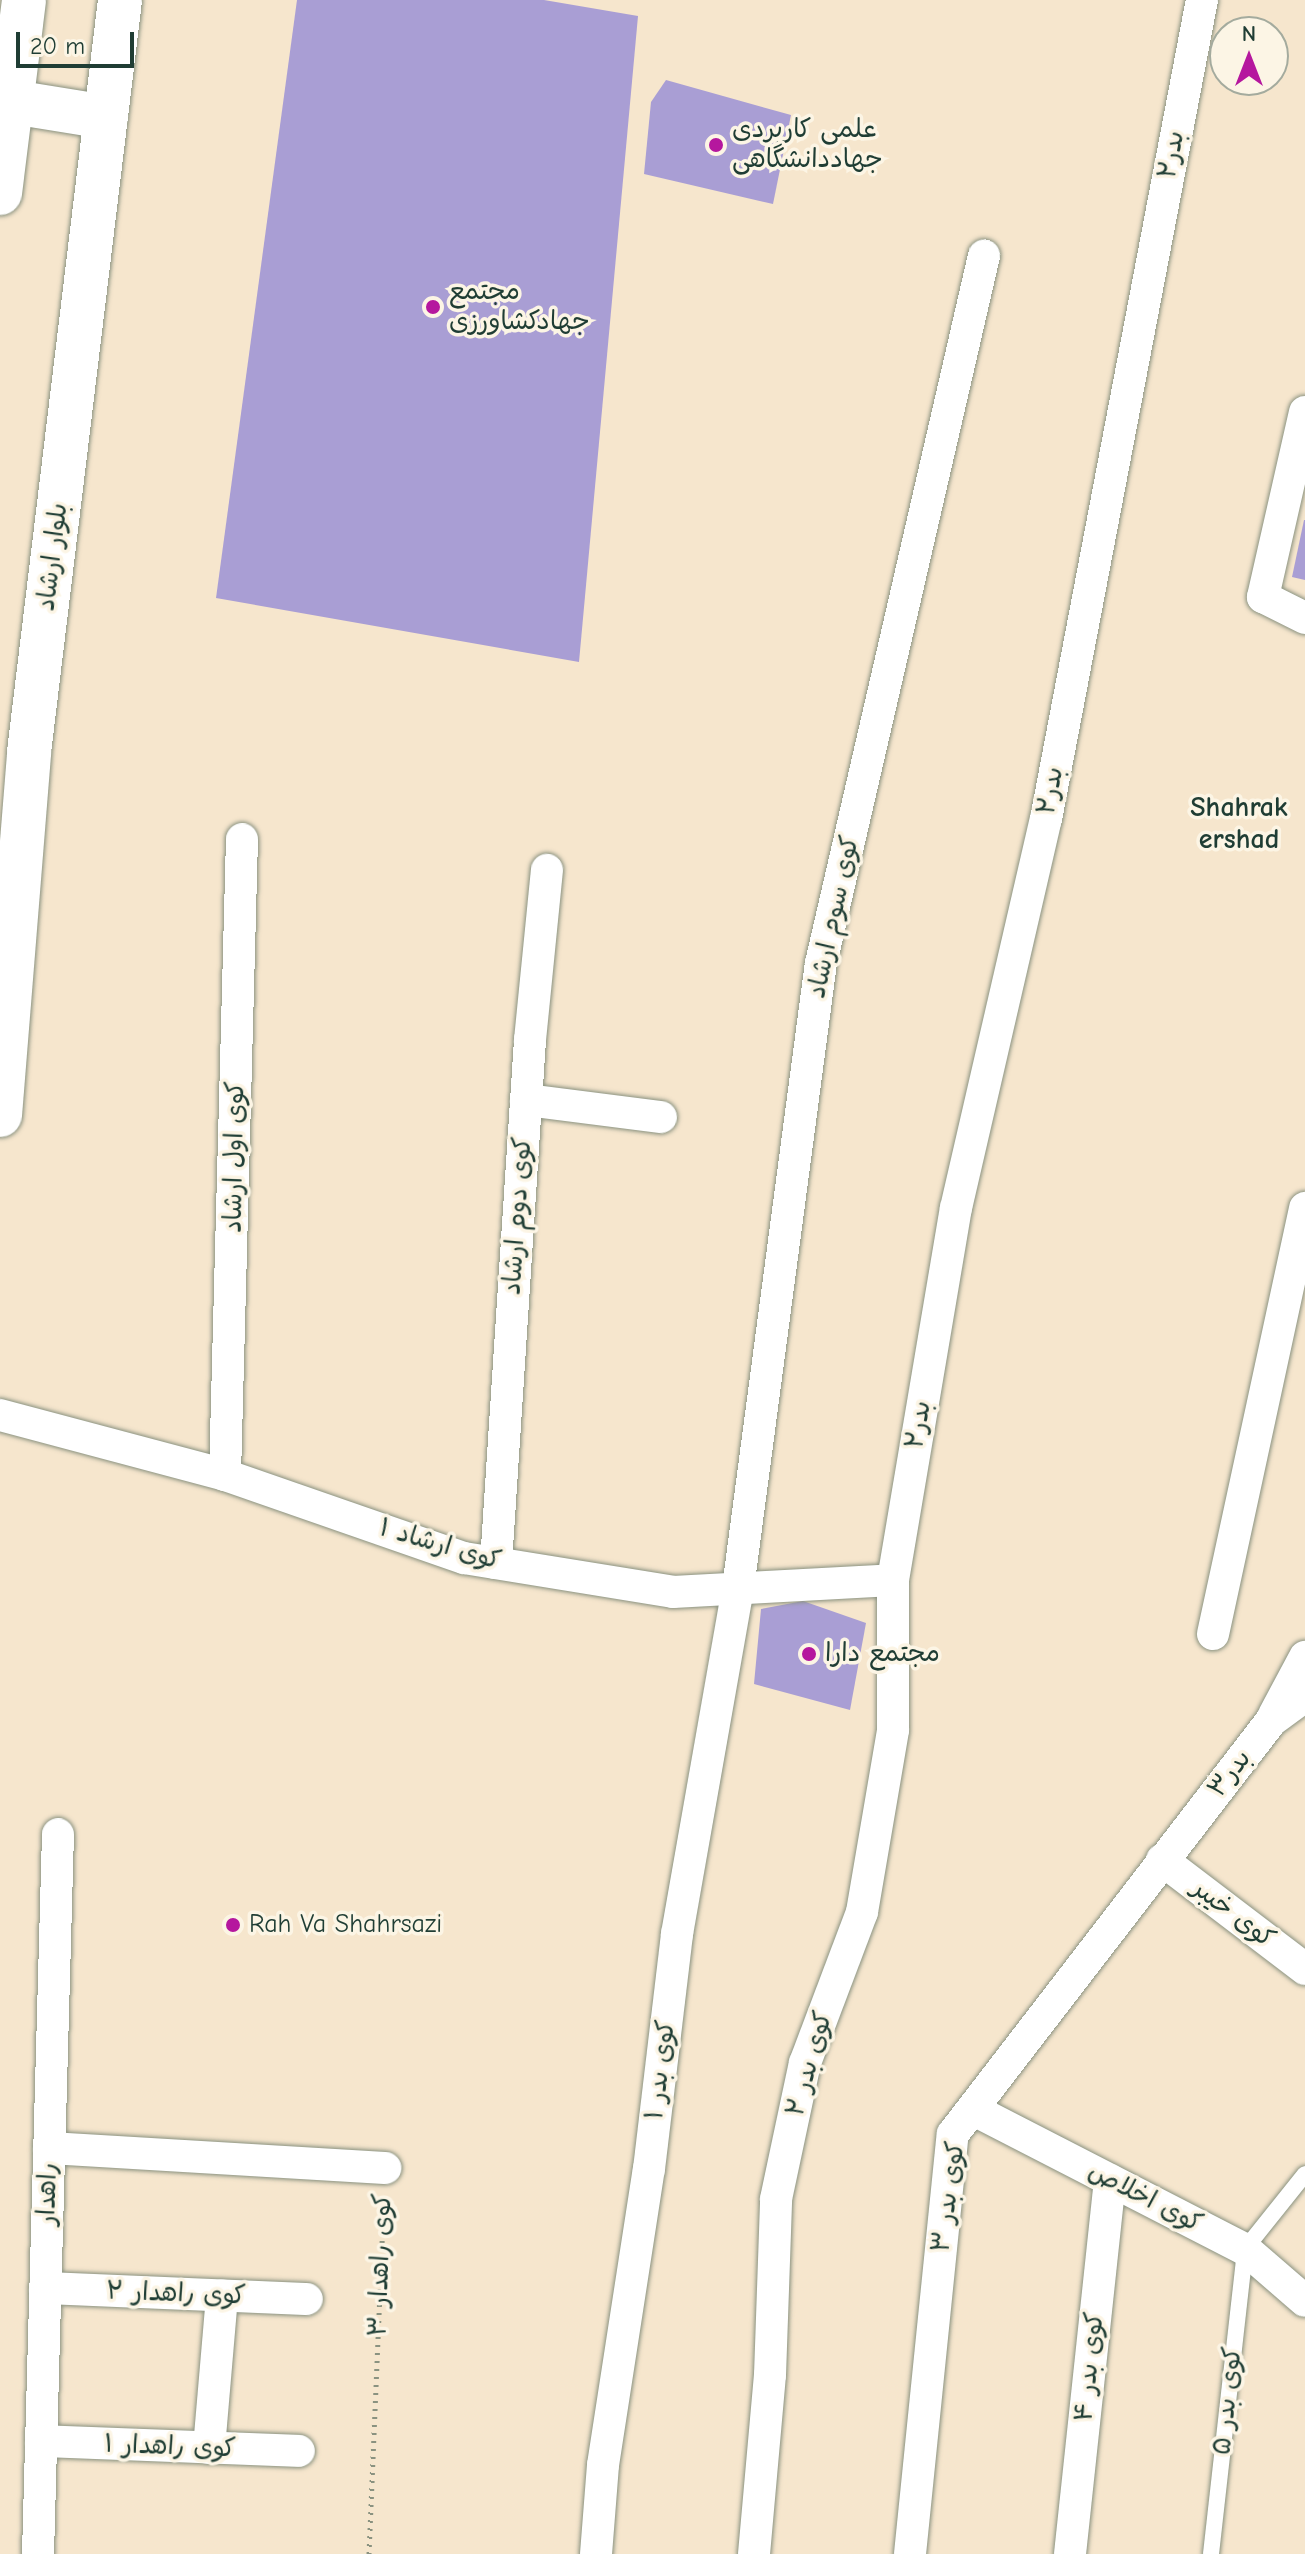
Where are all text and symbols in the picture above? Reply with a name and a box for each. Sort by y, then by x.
scale bar [20,16,138,66]
north arrow [1209,16,1289,96]
text: N [1242,21,1256,47]
text: 20 m [30,32,85,60]
place label: علمی کاربردی جهاددانشگاهی [732,114,883,176]
street label: بدر۲ [1152,128,1192,182]
marker: علمی کاربردی جهاددانشگاهی [707,136,725,154]
place label: مجتمع جهادکشاورزی [449,276,590,338]
marker: مجتمع جهادکشاورزی [424,298,442,316]
street label: بلوار ارشاد [31,501,75,613]
street label: بدر۲ [1031,764,1071,818]
district label: Shahrak ershad [1190,790,1288,856]
street label: کوی سوم ارشاد [802,833,866,1001]
street label: کوی اول ارشاد [218,1081,252,1233]
street label: کوی دوم ارشاد [497,1136,539,1296]
street label: بدر۲ [899,1399,939,1451]
street label: کوی ارشاد ۱ [375,1513,505,1577]
place label: مجتمع دارا [825,1638,940,1670]
marker: مجتمع دارا [800,1645,818,1663]
street label: بدر۳ [1202,1744,1258,1804]
street label: کوی خیبر [1185,1873,1281,1955]
place label: Rah Va Shahrsazi [249,1909,442,1941]
marker: Rah Va Shahrsazi [224,1916,242,1934]
street label: کوی بدر ۲ [780,2008,840,2120]
street label: کوی بدر ۱ [639,2018,683,2122]
street label: کوی بدر ۳ [926,2139,972,2255]
street label: کوی اخلاص [1083,2156,1207,2240]
street label: راهدار [31,2162,65,2226]
street label: کوی راهدار ۳ [363,2193,399,2337]
street label: کوی راهدار ۲ [105,2276,247,2312]
street label: کوی بدر ۴ [1069,2311,1111,2423]
street label: کوی بدر ۵ [1207,2345,1249,2457]
street label: کوی راهدار ۱ [104,2429,236,2465]

